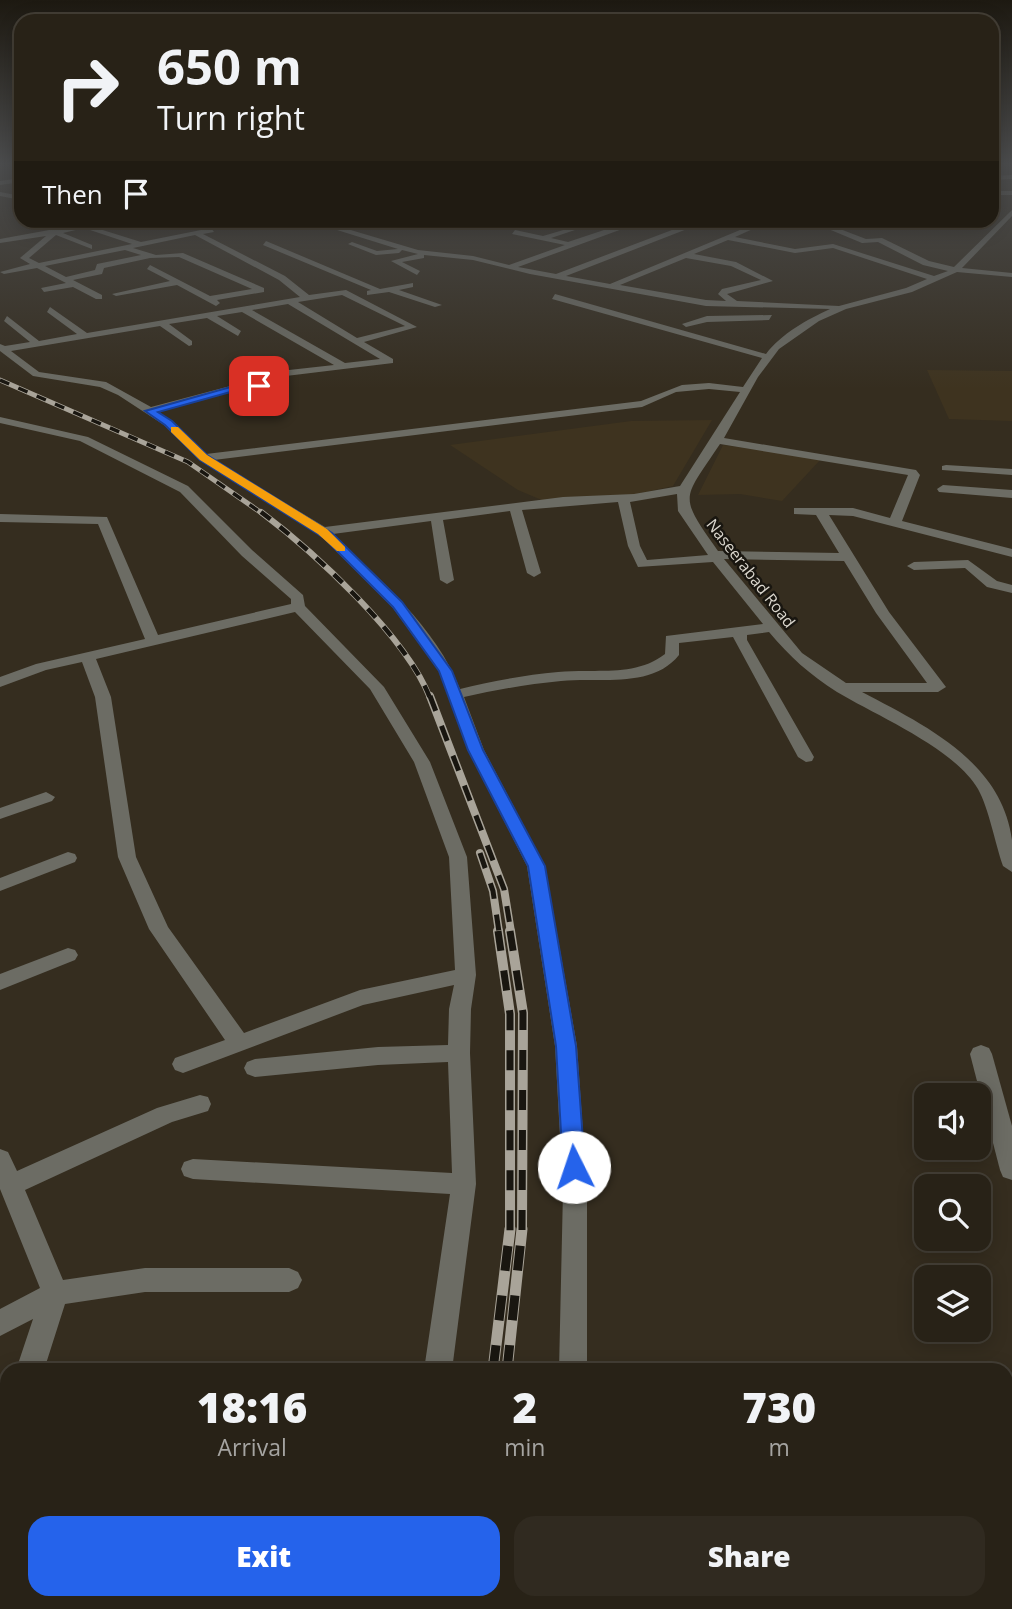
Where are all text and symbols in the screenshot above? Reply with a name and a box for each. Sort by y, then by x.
text: 650 m [157,33,302,99]
icon: right [42,42,133,133]
text: Turn right [157,96,305,139]
icon: arrive [117,175,155,213]
text: Then [42,176,103,212]
pin [229,356,289,416]
icon: arrive [240,367,278,405]
street label: Naseerabad Road [701,514,801,632]
map controls [914,1083,991,1342]
button: sound [914,1083,991,1160]
position arrow [537,1130,611,1204]
button: search [914,1174,991,1251]
button: layers [914,1265,991,1342]
text: 18:16 [197,1378,307,1435]
text: 2 [513,1378,537,1435]
text: 730 [742,1378,816,1435]
text: Arrival [218,1431,287,1463]
text: min [504,1431,545,1463]
text: m [769,1431,790,1463]
button: Exit [28,1516,500,1596]
button: Share [514,1516,985,1596]

